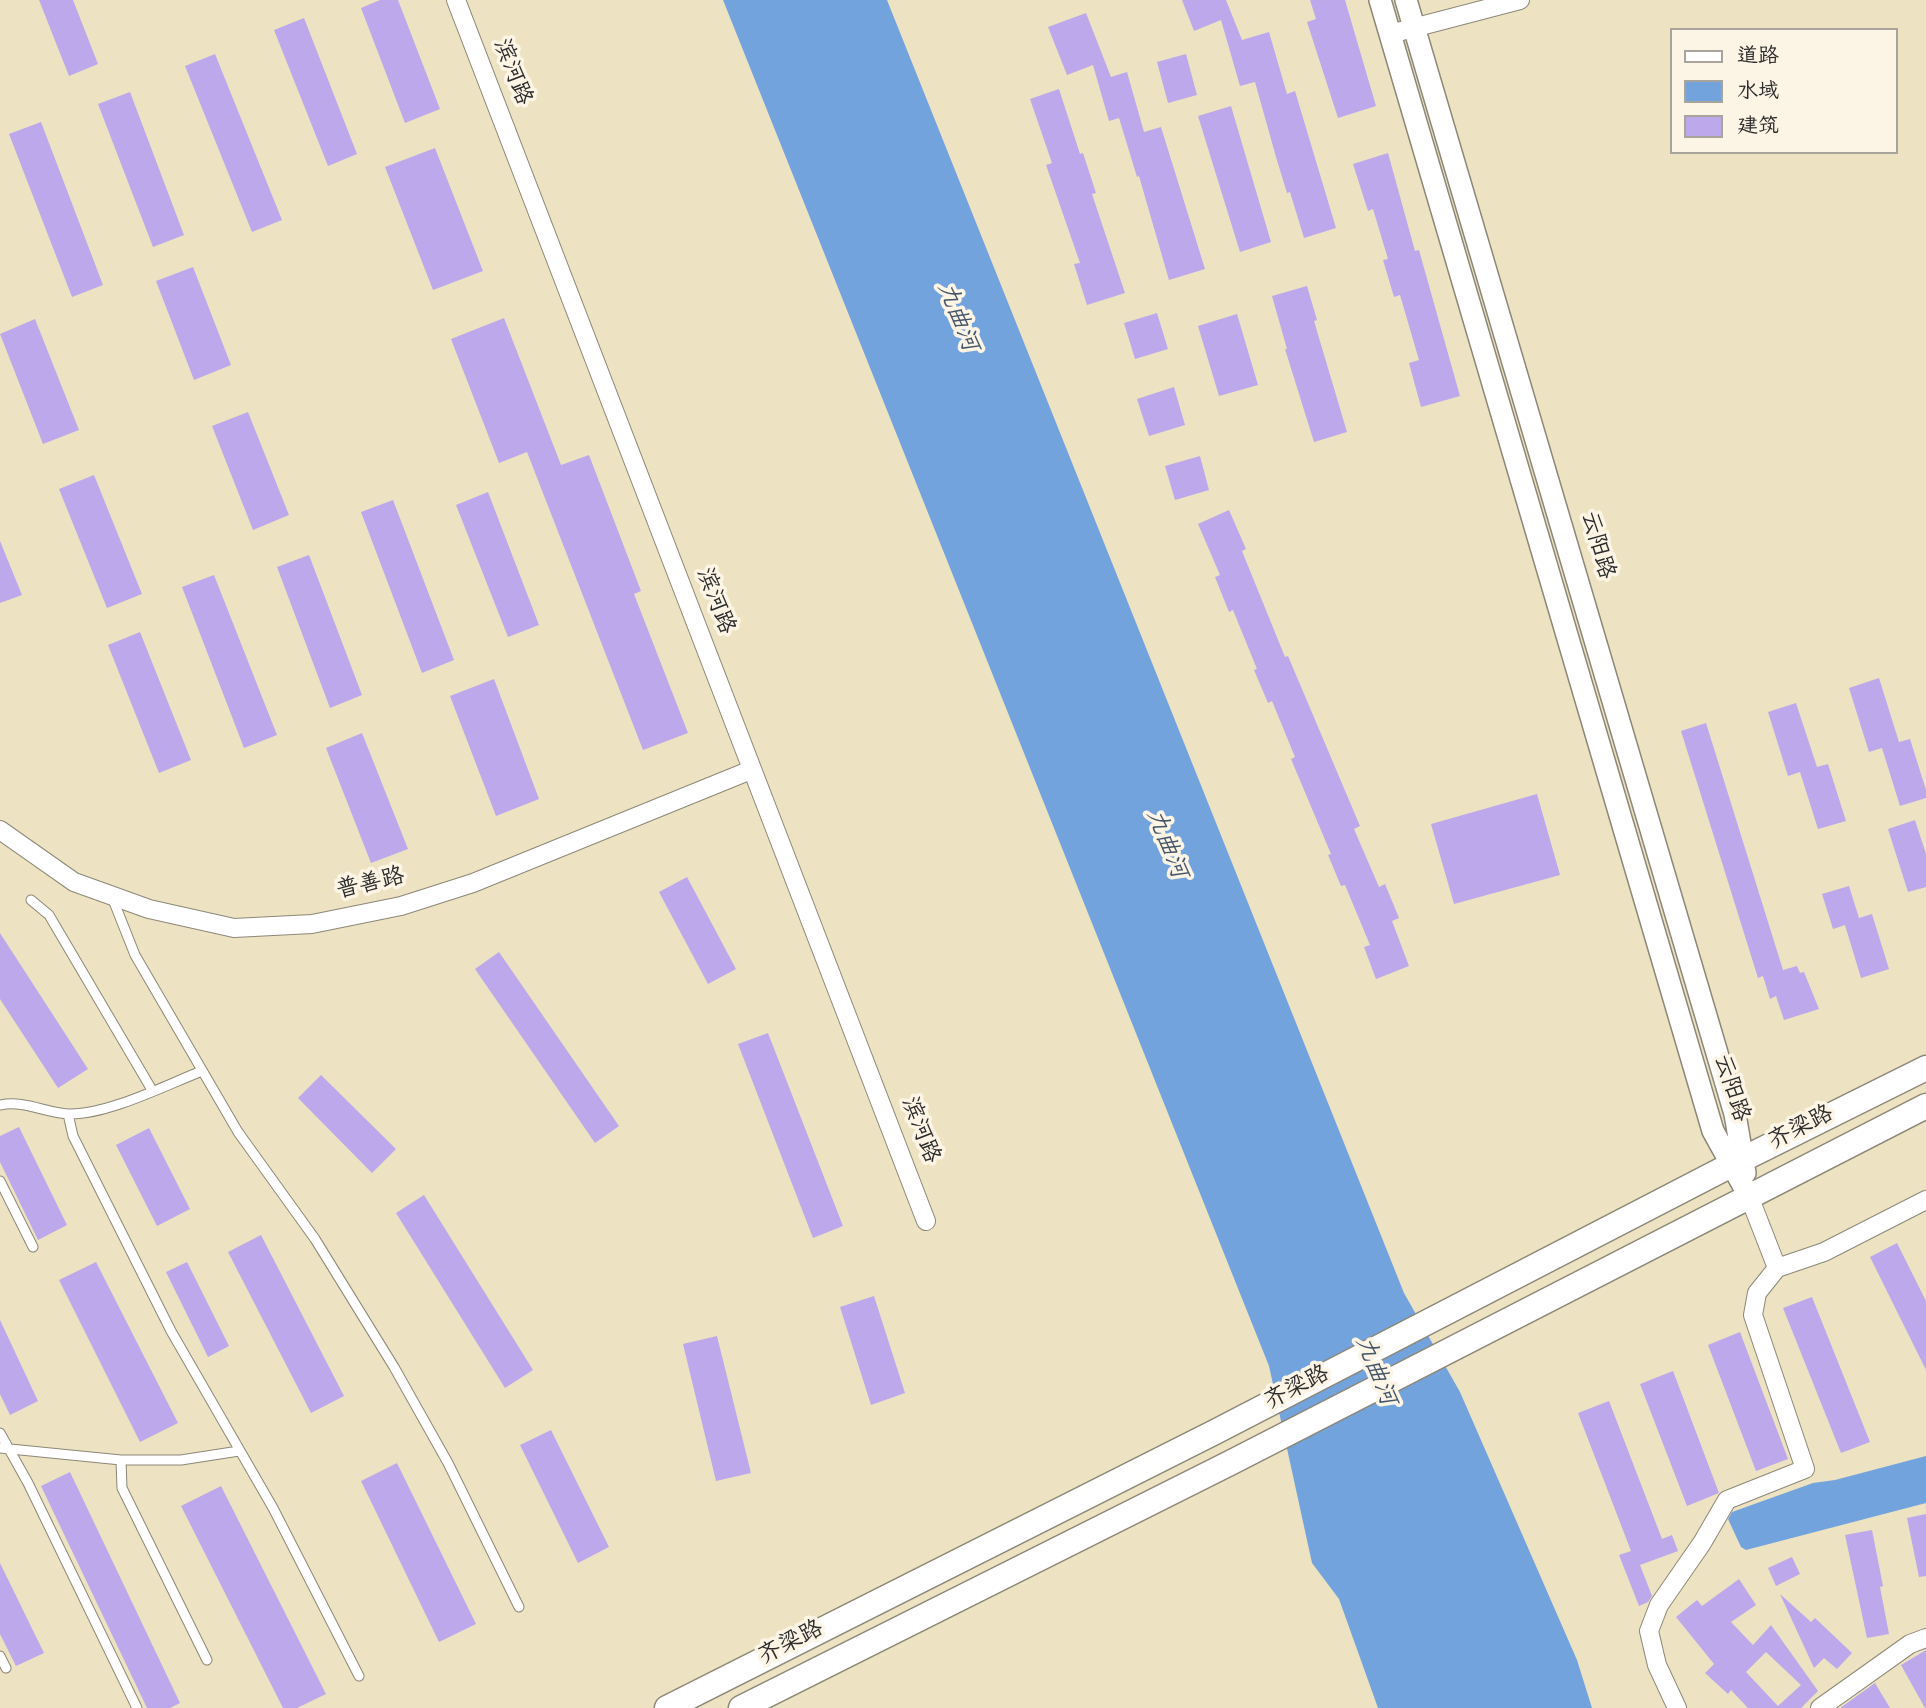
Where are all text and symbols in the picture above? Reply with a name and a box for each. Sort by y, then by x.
legend [1671,28,1898,154]
street label: 滨河路 [485,36,535,110]
text: 道路 [1737,43,1779,73]
text: 水域 [1737,78,1779,108]
text: 建筑 [1737,113,1779,143]
water label: 九曲河 [928,279,982,357]
street label: 云阳路 [1572,509,1618,583]
street label: 滨河路 [688,565,738,639]
water label: 九曲河 [1137,806,1191,884]
street label: 普善路 [334,865,408,907]
street label: 云阳路 [1705,1052,1753,1126]
street label: 滨河路 [893,1094,943,1168]
street label: 齐梁路 [1765,1102,1839,1158]
water label: 九曲河 [1346,1333,1400,1411]
street label: 齐梁路 [1261,1362,1335,1418]
street label: 齐梁路 [755,1617,829,1673]

